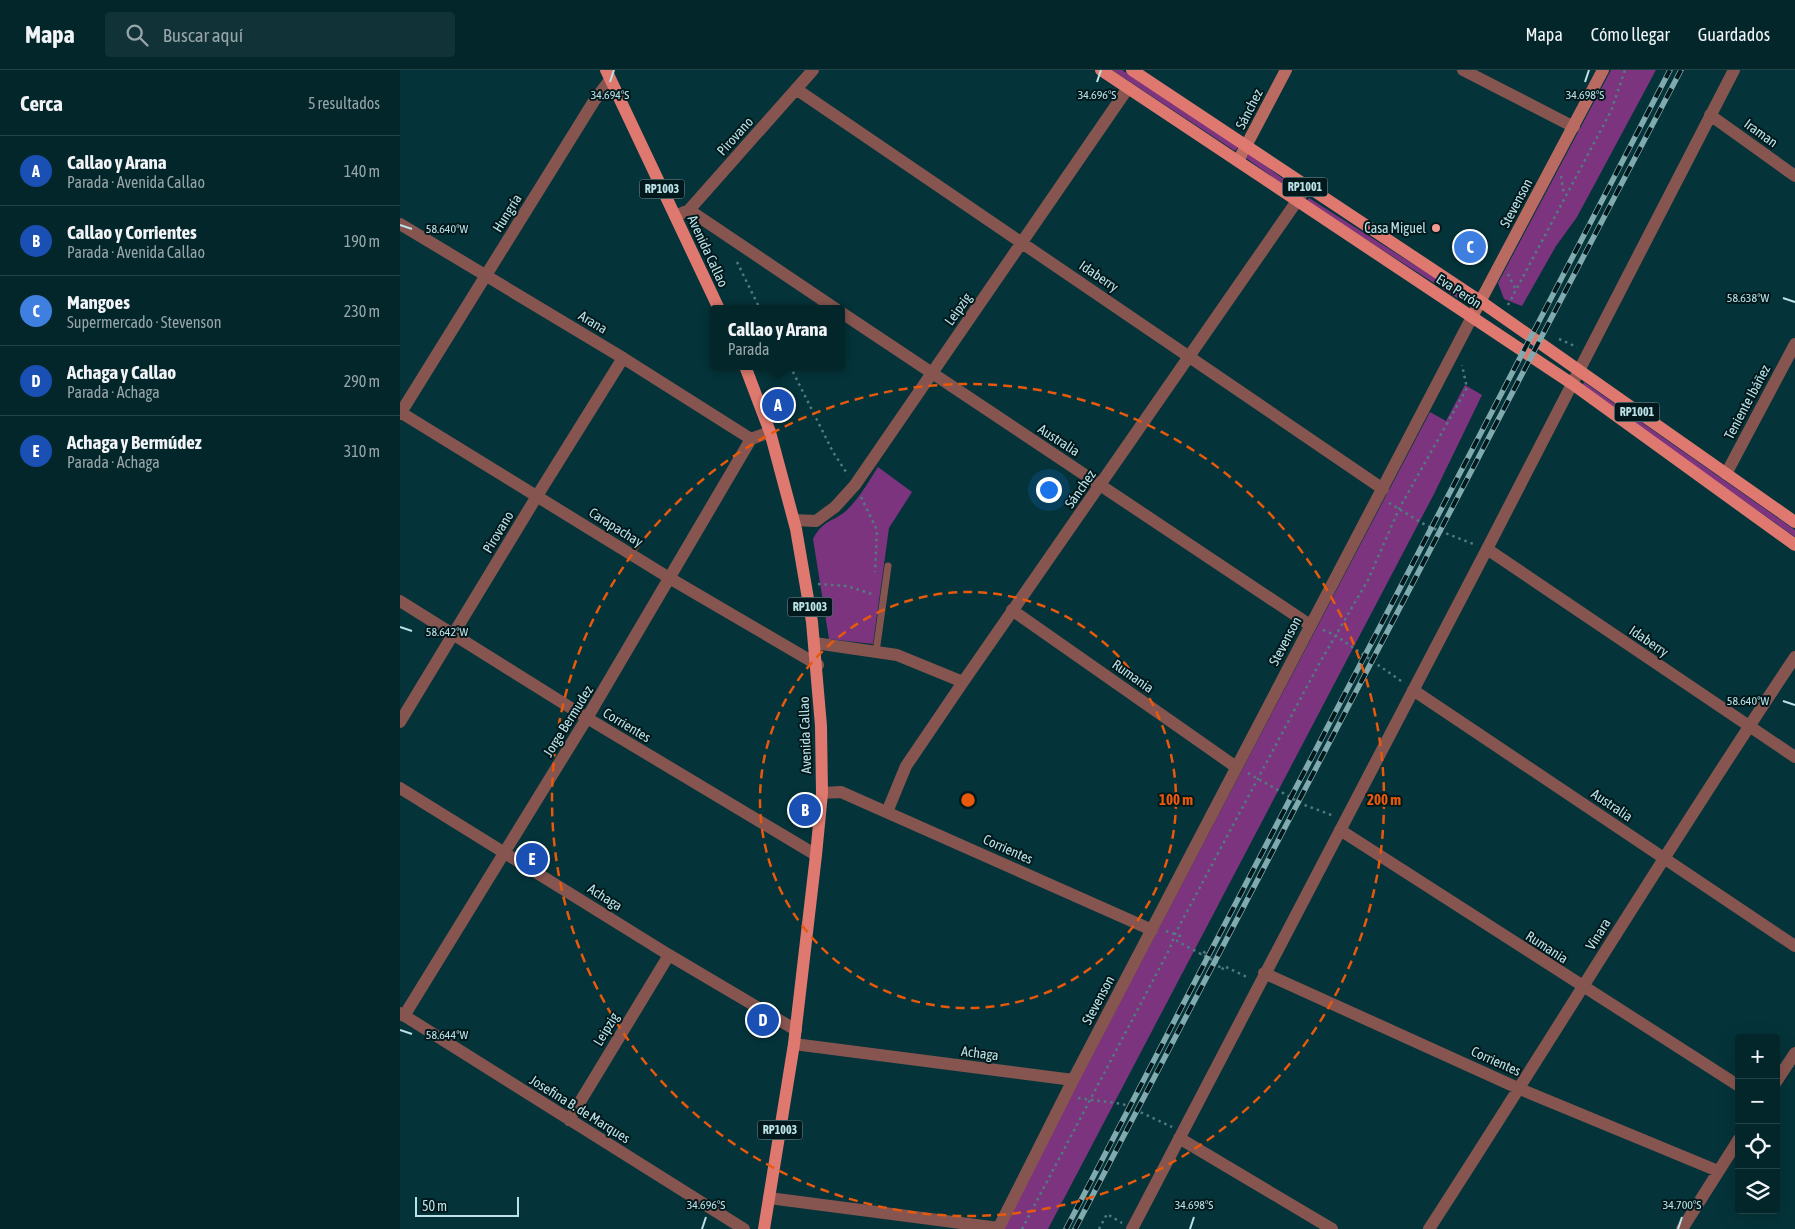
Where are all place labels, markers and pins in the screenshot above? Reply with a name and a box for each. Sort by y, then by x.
place label: Casa Miguel [1364,220,1426,236]
marker: Casa Miguel [1430,222,1442,234]
pin: C [1454,228,1486,266]
pin: A [762,386,794,424]
pin: B [789,791,821,829]
centre of rings [959,791,977,809]
pin: E [516,840,548,878]
pin: D [747,1001,779,1039]

